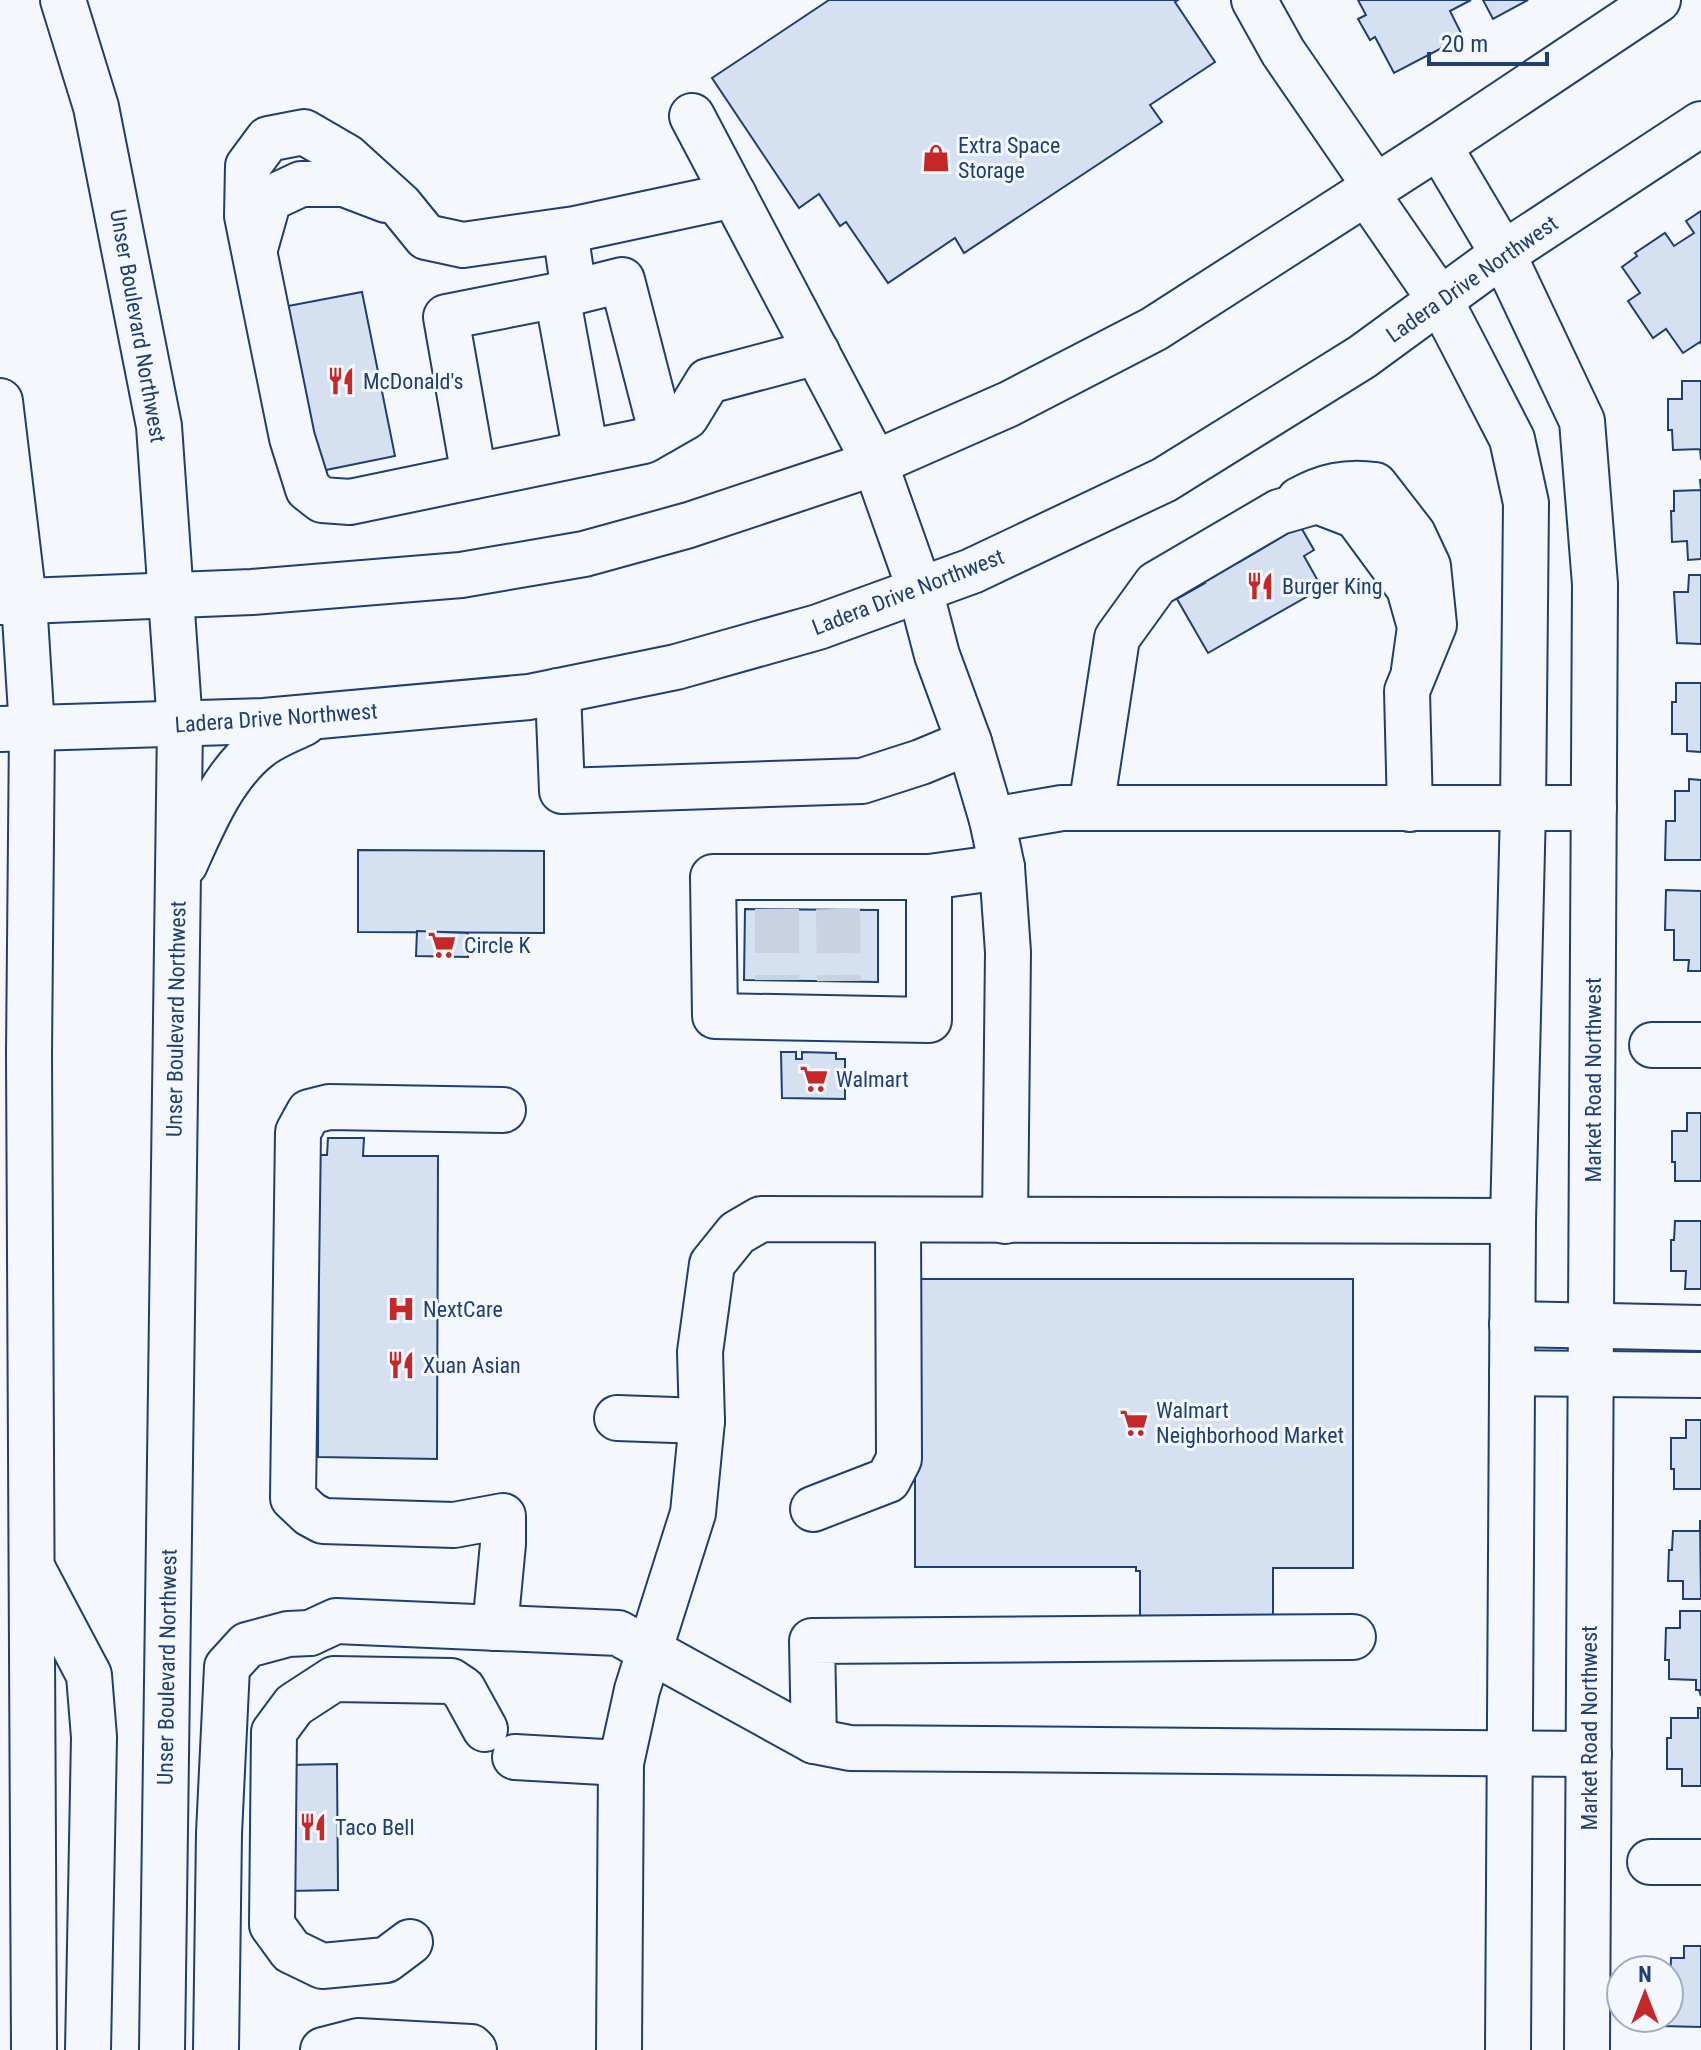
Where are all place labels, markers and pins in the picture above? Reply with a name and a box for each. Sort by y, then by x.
place label: Extra Space Storage [958,133,1060,183]
shop icon: Extra Space Storage [921,143,951,173]
restaurant icon: McDonald's [326,366,356,396]
place label: McDonald's [363,369,464,394]
restaurant icon: Burger King [1245,571,1275,601]
place label: Burger King [1282,574,1383,599]
supermarket icon: Circle K [427,930,457,960]
place label: Circle K [464,933,531,958]
supermarket icon: Walmart [799,1064,829,1094]
place label: Walmart [836,1067,909,1092]
hospital icon: NextCare [386,1294,416,1324]
place label: NextCare [423,1297,503,1322]
restaurant icon: Xuan Asian [386,1350,416,1380]
place label: Xuan Asian [423,1353,521,1378]
place label: Walmart Neighborhood Market [1156,1398,1344,1448]
supermarket icon: Walmart Neighborhood Market [1119,1408,1149,1438]
restaurant icon: Taco Bell [298,1812,328,1842]
place label: Taco Bell [335,1815,414,1840]

